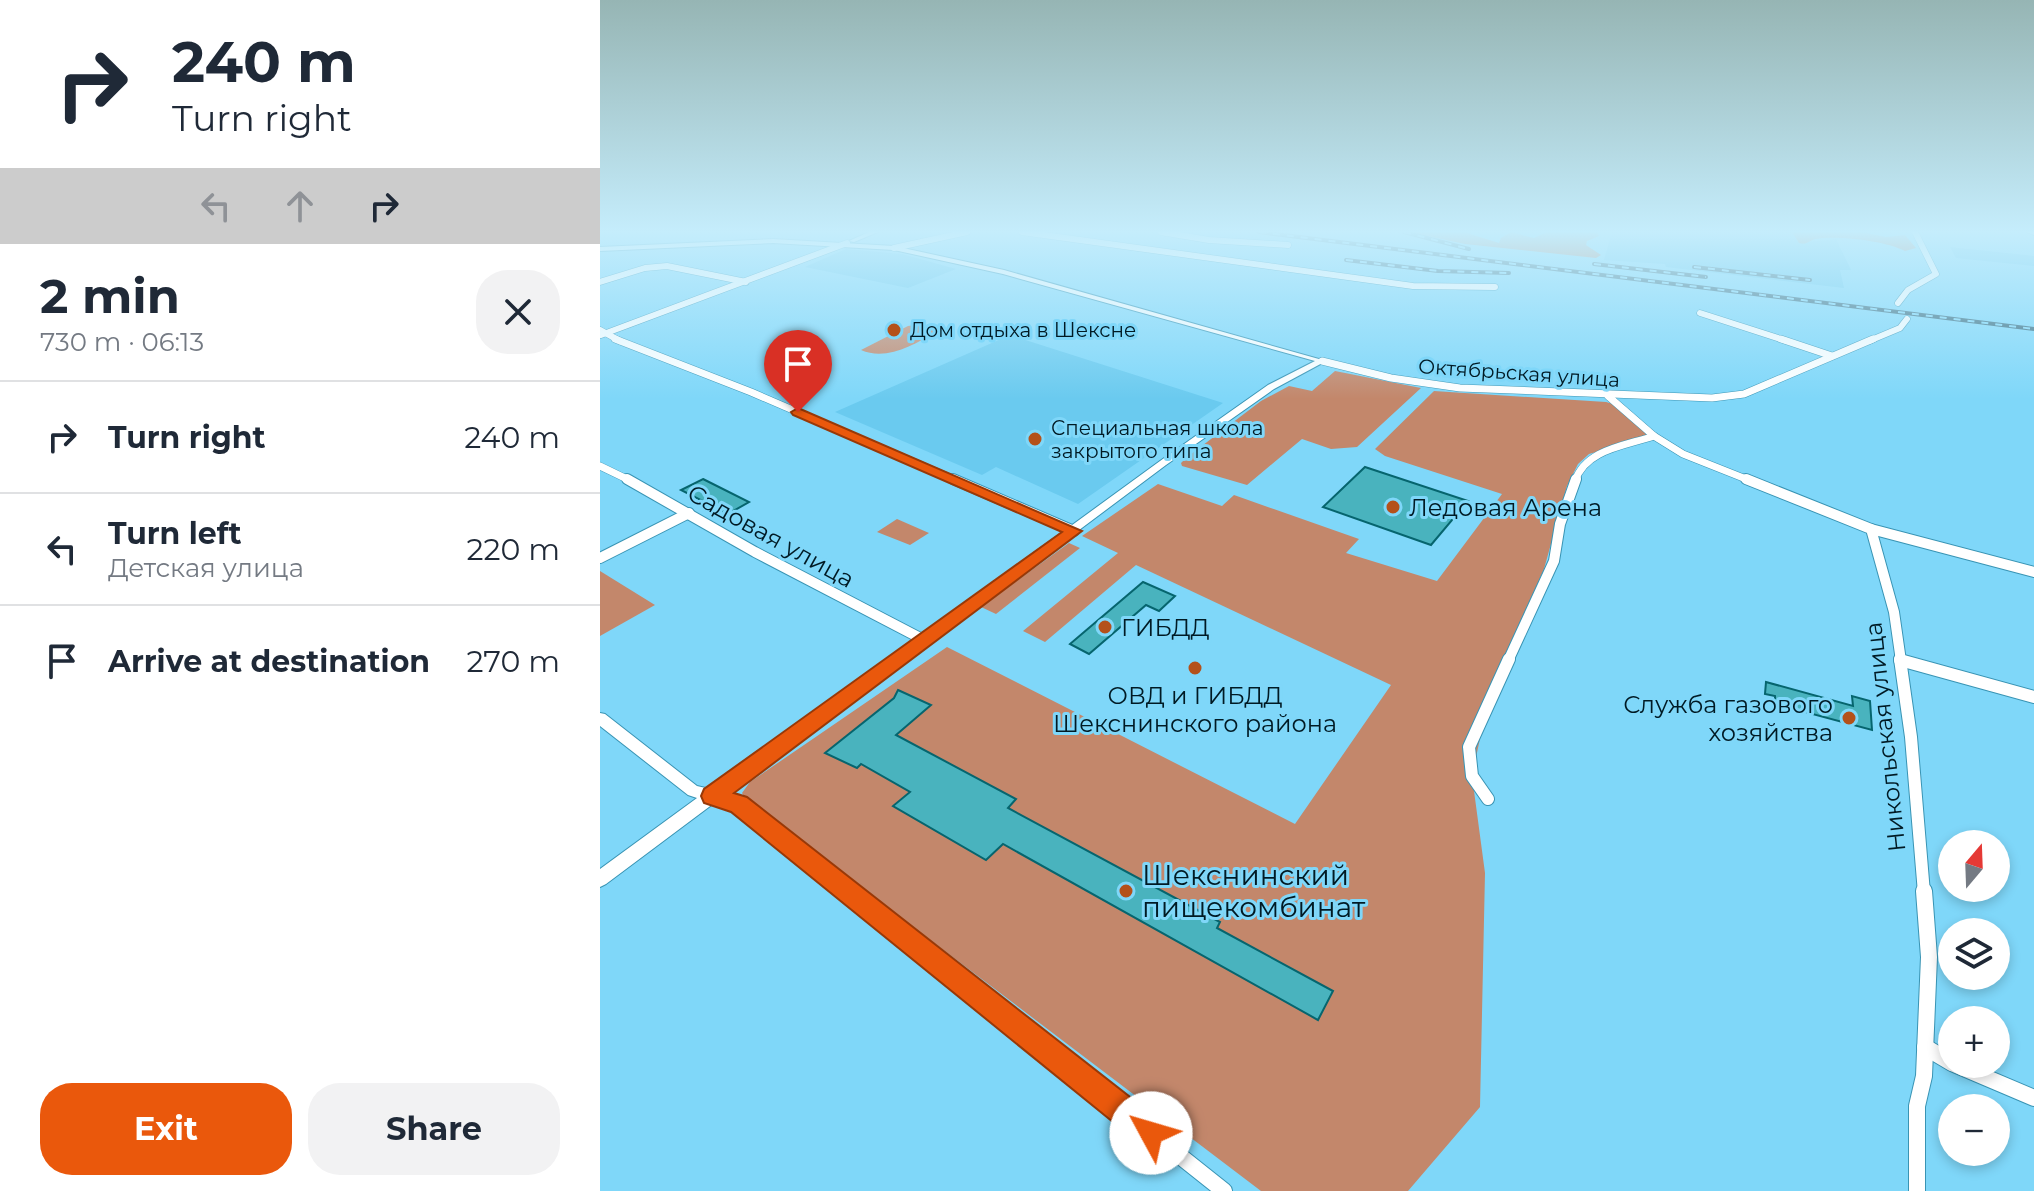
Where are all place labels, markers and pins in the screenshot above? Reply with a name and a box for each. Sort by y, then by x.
place label: Дом отдыха в Шекснe [910,318,1136,342]
marker: Дом отдыха в Шекснe [885,321,903,339]
pin [764,330,832,412]
place label: Специальная школа закрытого типа [1051,416,1263,463]
marker: Специальная школа закрытого типа [1026,430,1044,448]
place label: Ледовая Арена [1409,493,1602,522]
marker: Ледовая Арена [1384,498,1402,516]
place label: ГИБДД [1121,613,1210,642]
marker: ГИБДД [1096,618,1114,636]
marker: ОВД и ГИБДД Шекснинского района [1186,659,1204,677]
place label: ОВД и ГИБДД Шекснинского района [1053,681,1337,738]
place label: Служба газового хозяйства [1623,690,1833,747]
marker: Служба газового хозяйства [1840,709,1858,727]
place label: Шекснинский пищекомбинат [1142,858,1366,924]
marker: Шекснинский пищекомбинат [1117,882,1135,900]

